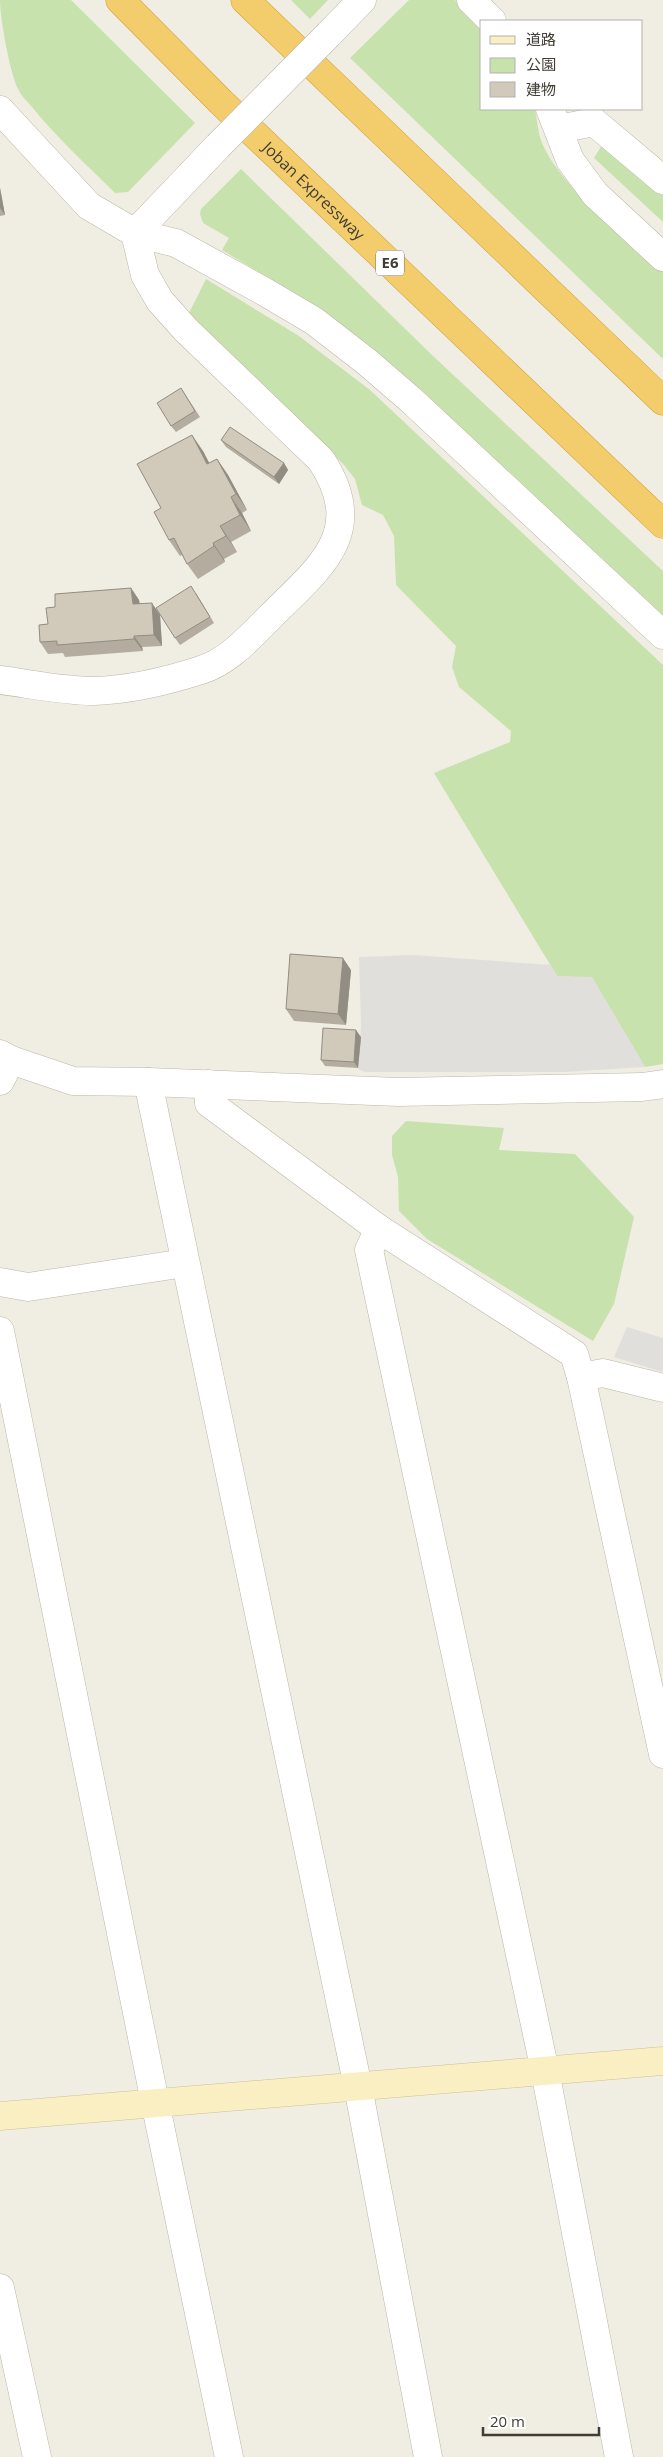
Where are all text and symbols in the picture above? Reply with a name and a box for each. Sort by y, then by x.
legend [480,20,643,110]
text: 道路 [526,29,556,49]
text: 公園 [526,54,556,74]
text: 建物 [526,79,556,99]
street label: Joban Expressway [257,135,371,246]
road number: E6 [376,250,404,276]
scale bar [483,2404,599,2436]
text: 20 m [490,2411,525,2431]

